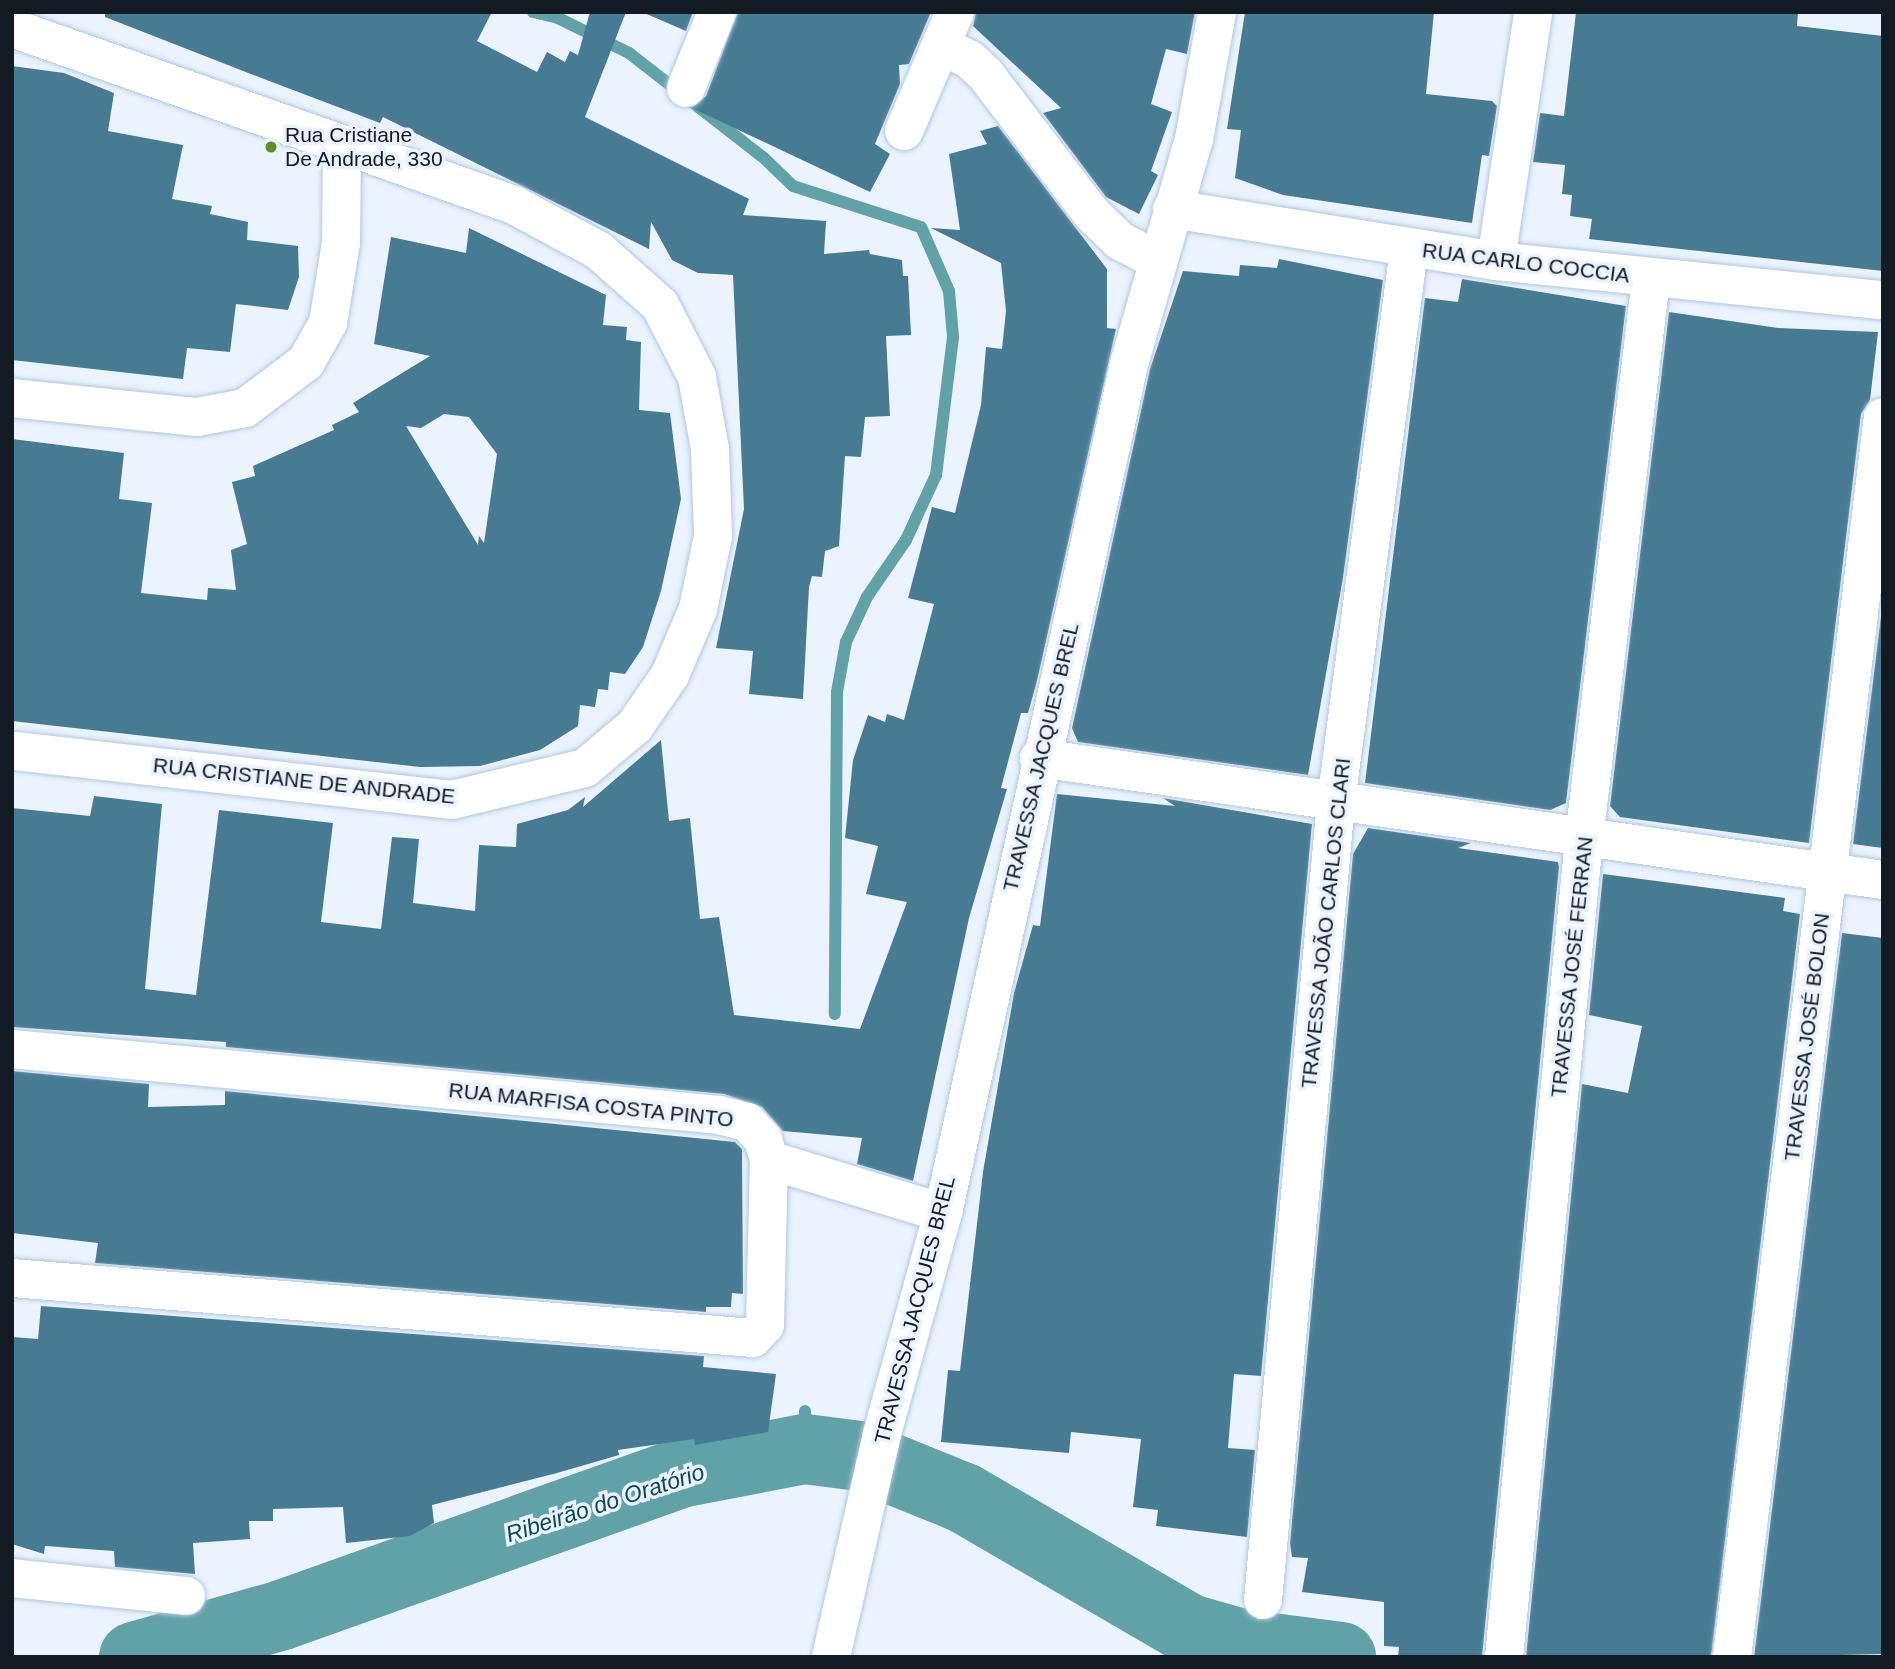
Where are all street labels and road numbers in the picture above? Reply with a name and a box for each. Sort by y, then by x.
street label: RUA CARLO COCCIA [1420,238,1632,288]
street label: TRAVESSA JACQUES BREL [998,620,1084,894]
street label: RUA CRISTIANE DE ANDRADE [151,752,457,810]
street label: TRAVESSA JOÃO CARLOS CLARI [1296,756,1356,1090]
street label: TRAVESSA JOSÉ FERRAN [1546,835,1598,1099]
street label: TRAVESSA JOSÉ BOLON [1779,911,1835,1163]
street label: RUA MARFISA COSTA PINTO [446,1077,736,1133]
street label: TRAVESSA JACQUES BREL [869,1173,961,1447]

